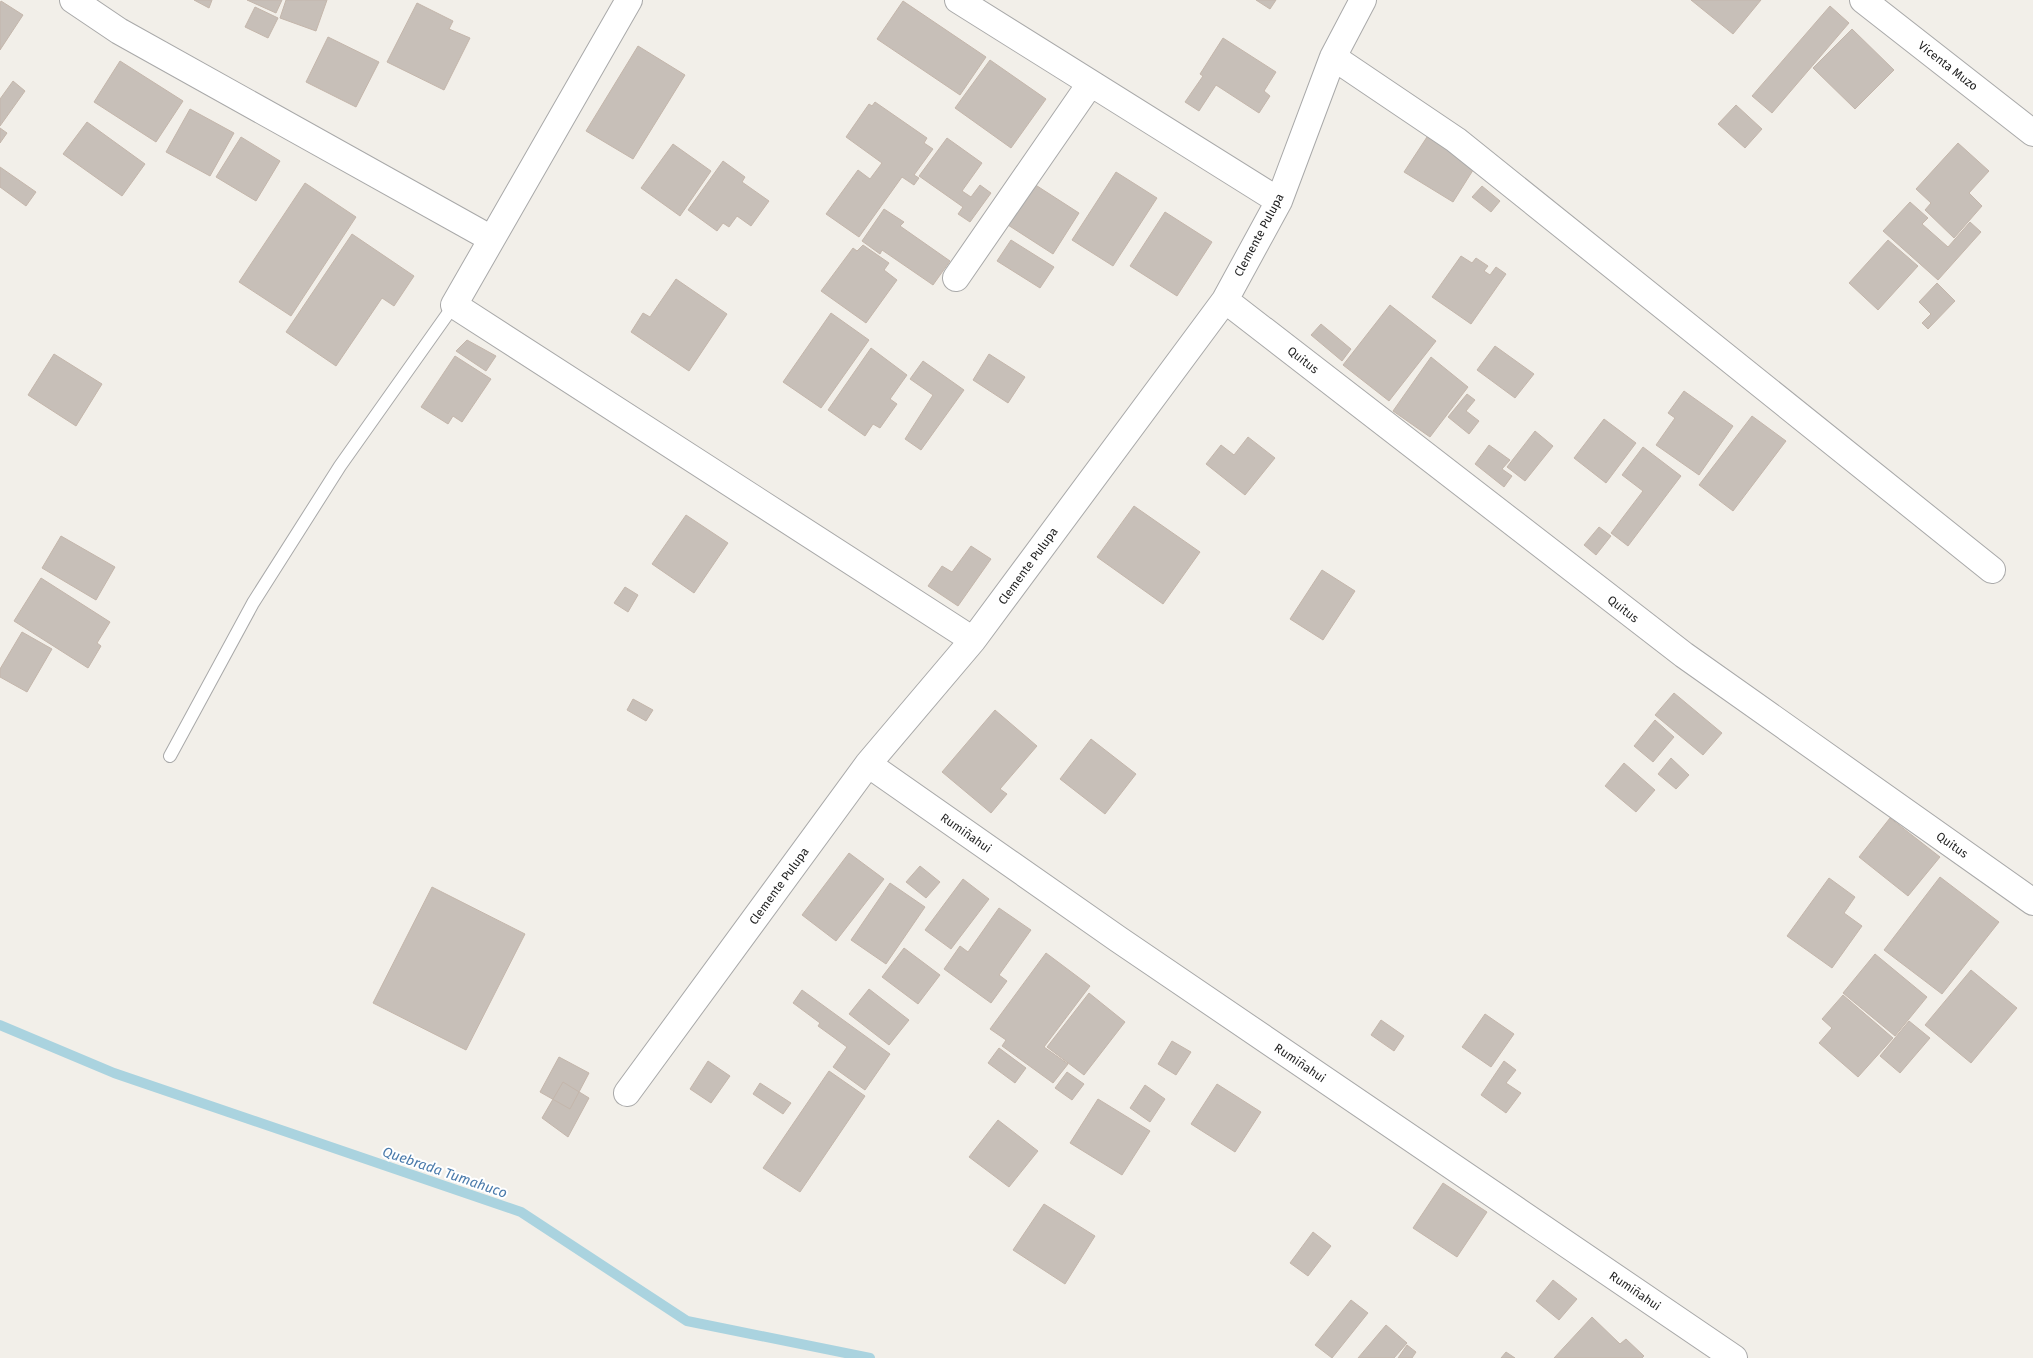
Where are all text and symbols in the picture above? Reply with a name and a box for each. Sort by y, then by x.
street label: Vicenta Muzo [1915,38,1981,94]
street label: Clemente Pulupa [1231,191,1287,279]
street label: Quitus [1285,344,1322,377]
street label: Clemente Pulupa [995,525,1061,607]
street label: Quitus [1605,593,1642,626]
street label: Rumiñahui [938,810,994,856]
street label: Quitus [1933,829,1971,861]
street label: Clemente Pulupa [746,845,812,927]
street label: Rumiñahui [1272,1041,1328,1085]
water label: Quebrada Tumahuco [380,1143,509,1202]
street label: Rumiñahui [1607,1269,1663,1313]

